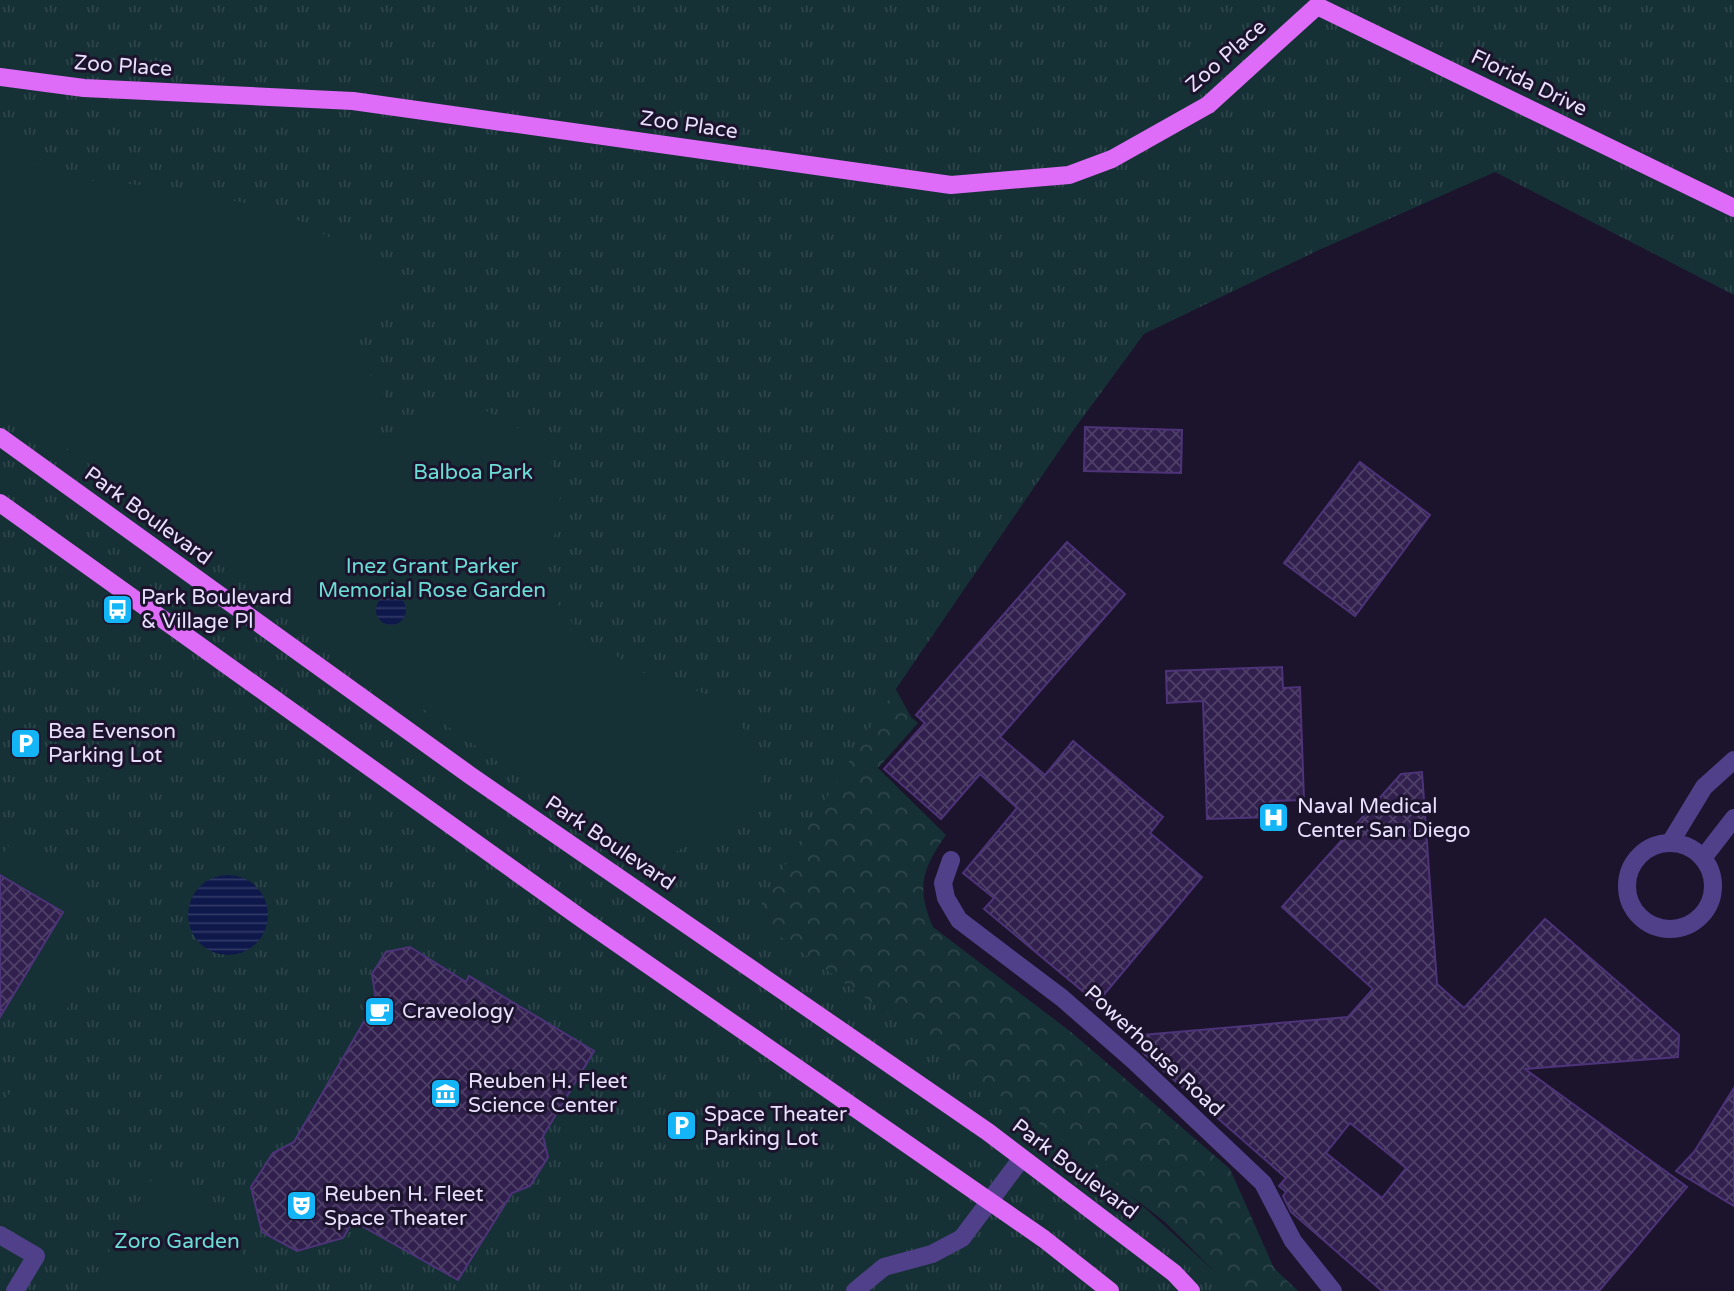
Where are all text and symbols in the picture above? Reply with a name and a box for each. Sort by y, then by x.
street label: Zoo Place [1181,14,1271,98]
street label: Florida Drive [1467,44,1591,122]
street label: Zoo Place [73,50,173,82]
street label: Zoo Place [639,106,740,144]
park label: Balboa Park [413,460,533,485]
street label: Park Boulevard [80,461,216,571]
park label: Inez Grant Parker Memorial Rose Garden [318,554,546,603]
place label: Park Boulevard & Village Pl [141,585,292,634]
bus stop icon: Park Boulevard & Village Pl [101,592,135,626]
place label: Bea Evenson Parking Lot [48,719,176,768]
parking icon: Bea Evenson Parking Lot [8,726,42,760]
street label: Park Boulevard [540,790,680,896]
place label: Naval Medical Center San Diego [1297,794,1471,843]
hospital icon: Naval Medical Center San Diego [1257,801,1291,835]
street label: Powerhouse Road [1079,980,1229,1122]
cafe icon: Craveology [362,994,396,1028]
place label: Craveology [402,999,514,1024]
place label: Reuben H. Fleet Science Center [468,1069,627,1118]
museum icon: Reuben H. Fleet Science Center [428,1076,462,1110]
place label: Space Theater Parking Lot [704,1102,847,1151]
parking icon: Space Theater Parking Lot [664,1109,698,1143]
street label: Park Boulevard [1007,1114,1143,1224]
place label: Reuben H. Fleet Space Theater [324,1182,483,1231]
theatre icon: Reuben H. Fleet Space Theater [284,1189,318,1223]
park label: Zoro Garden [114,1229,240,1254]

